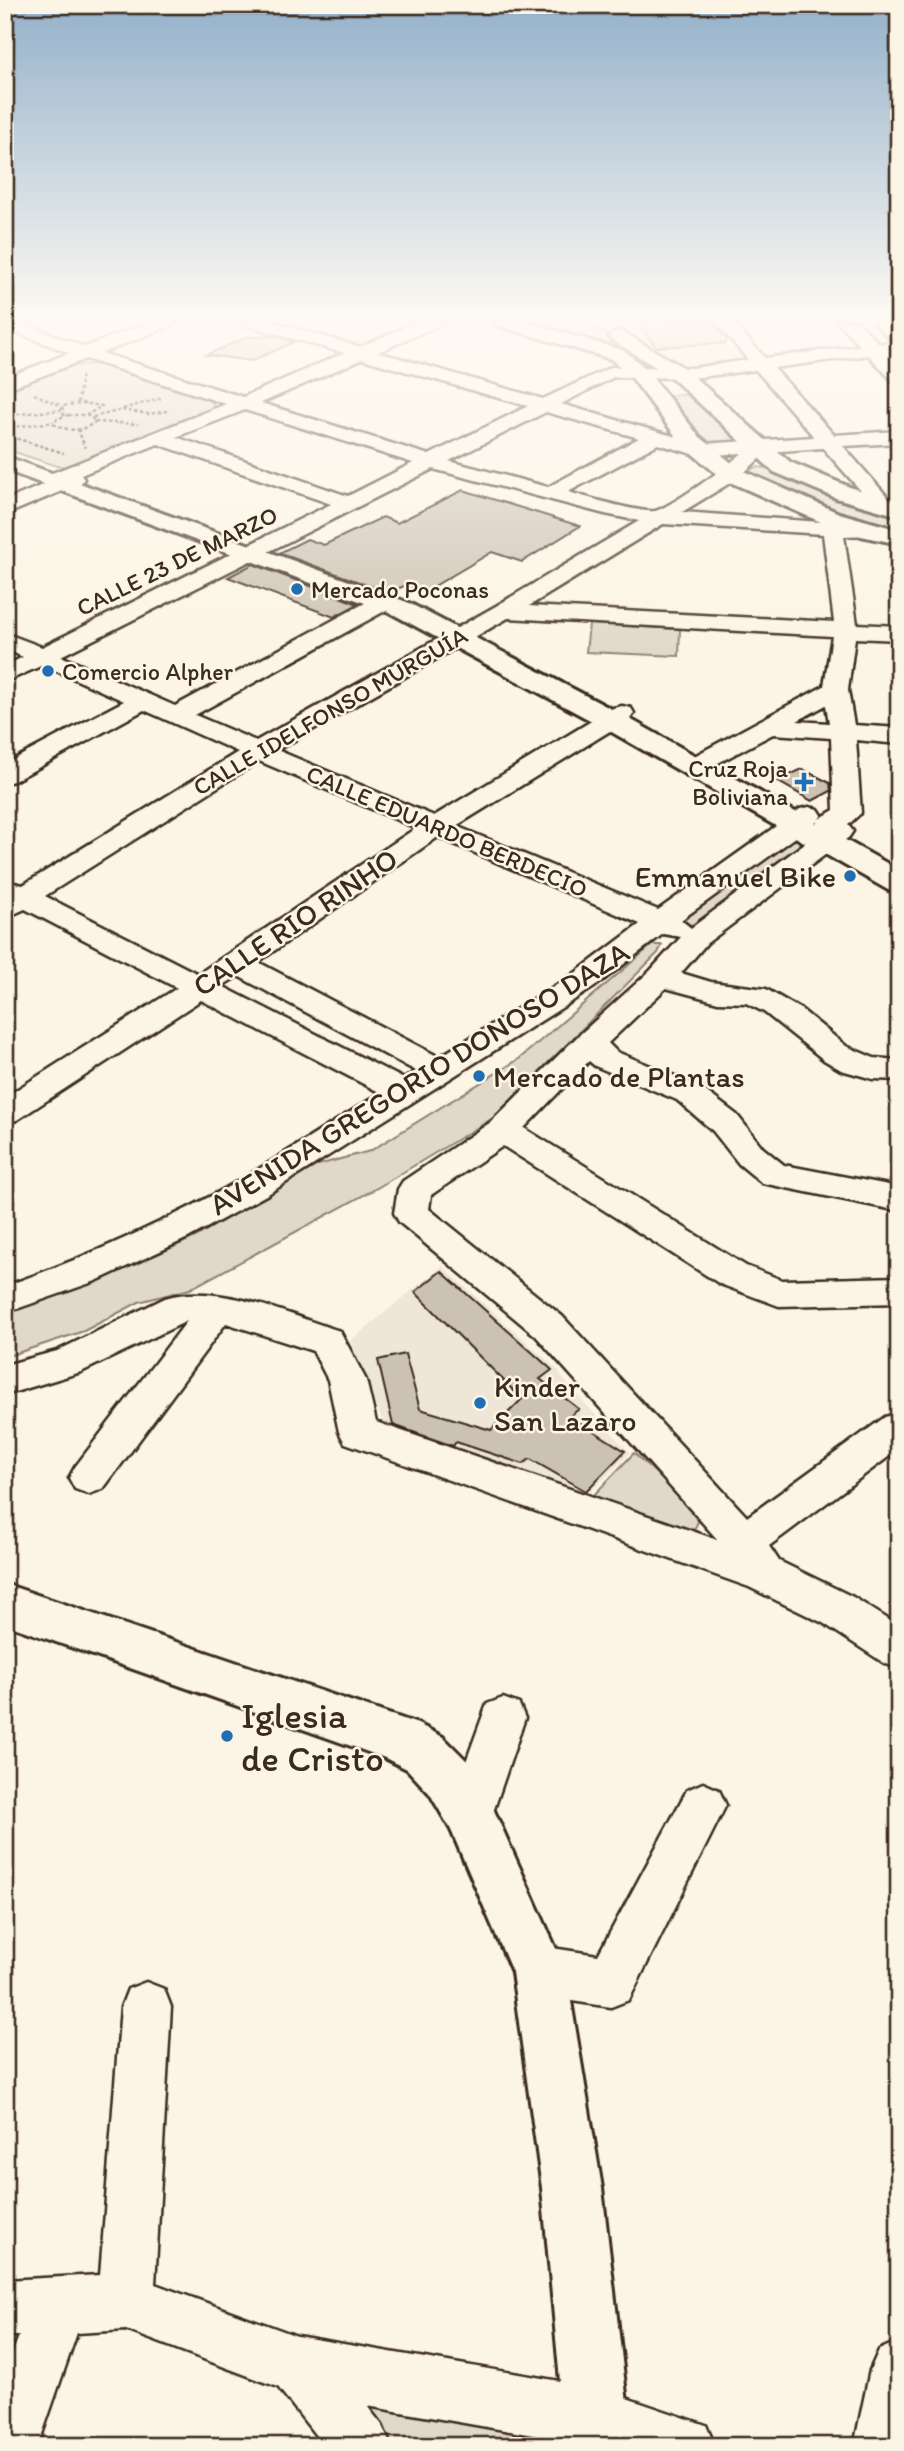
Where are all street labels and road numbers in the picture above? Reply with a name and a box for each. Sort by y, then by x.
street label: CALLE 23 DE MARZO [72,500,282,622]
street label: CALLE IDELFONSO MURGUÍA [188,620,472,802]
street label: CALLE EDUARDO BERDECIO [302,759,592,903]
street label: CALLE RIO RINHO [185,840,405,1004]
street label: AVENIDA GREGORIO DONOSO DAZA [202,933,636,1223]

